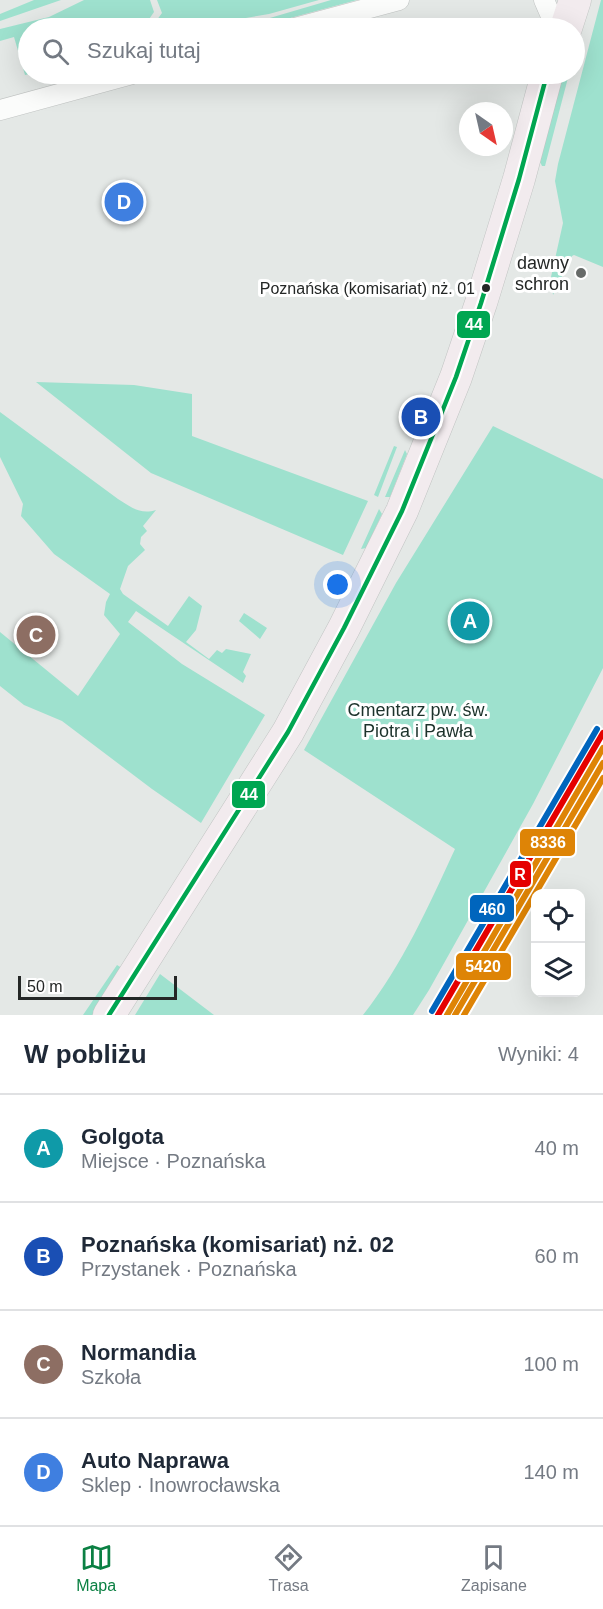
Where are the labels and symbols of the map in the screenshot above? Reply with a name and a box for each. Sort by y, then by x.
north arrow [459,102,513,156]
pin: D [104,180,144,224]
place label: dawny schron [515,253,569,294]
marker: dawny schron [574,266,588,280]
place label: Poznańska (komisariat) nż. 01 [260,280,475,297]
marker: Poznańska (komisariat) nż. 01 [480,282,492,294]
line badge: 44 [456,310,491,339]
text: 44 [465,316,483,333]
pin: B [402,394,440,440]
your location [323,570,352,599]
pin: A [450,598,490,644]
pin: C [16,612,56,658]
park label: Cmentarz pw. św. Piotra i Pawła [347,700,489,741]
line badge: 44 [231,780,266,809]
text: 44 [240,786,258,803]
line badge: 8336 [519,828,576,857]
text: 8336 [530,834,566,851]
line badge: R [509,860,532,888]
text: R [514,866,526,883]
line badge: 460 [469,894,515,923]
text: 460 [479,901,505,918]
line badge: 5420 [455,952,512,981]
text: 5420 [465,958,501,975]
scale bar [18,973,177,1001]

